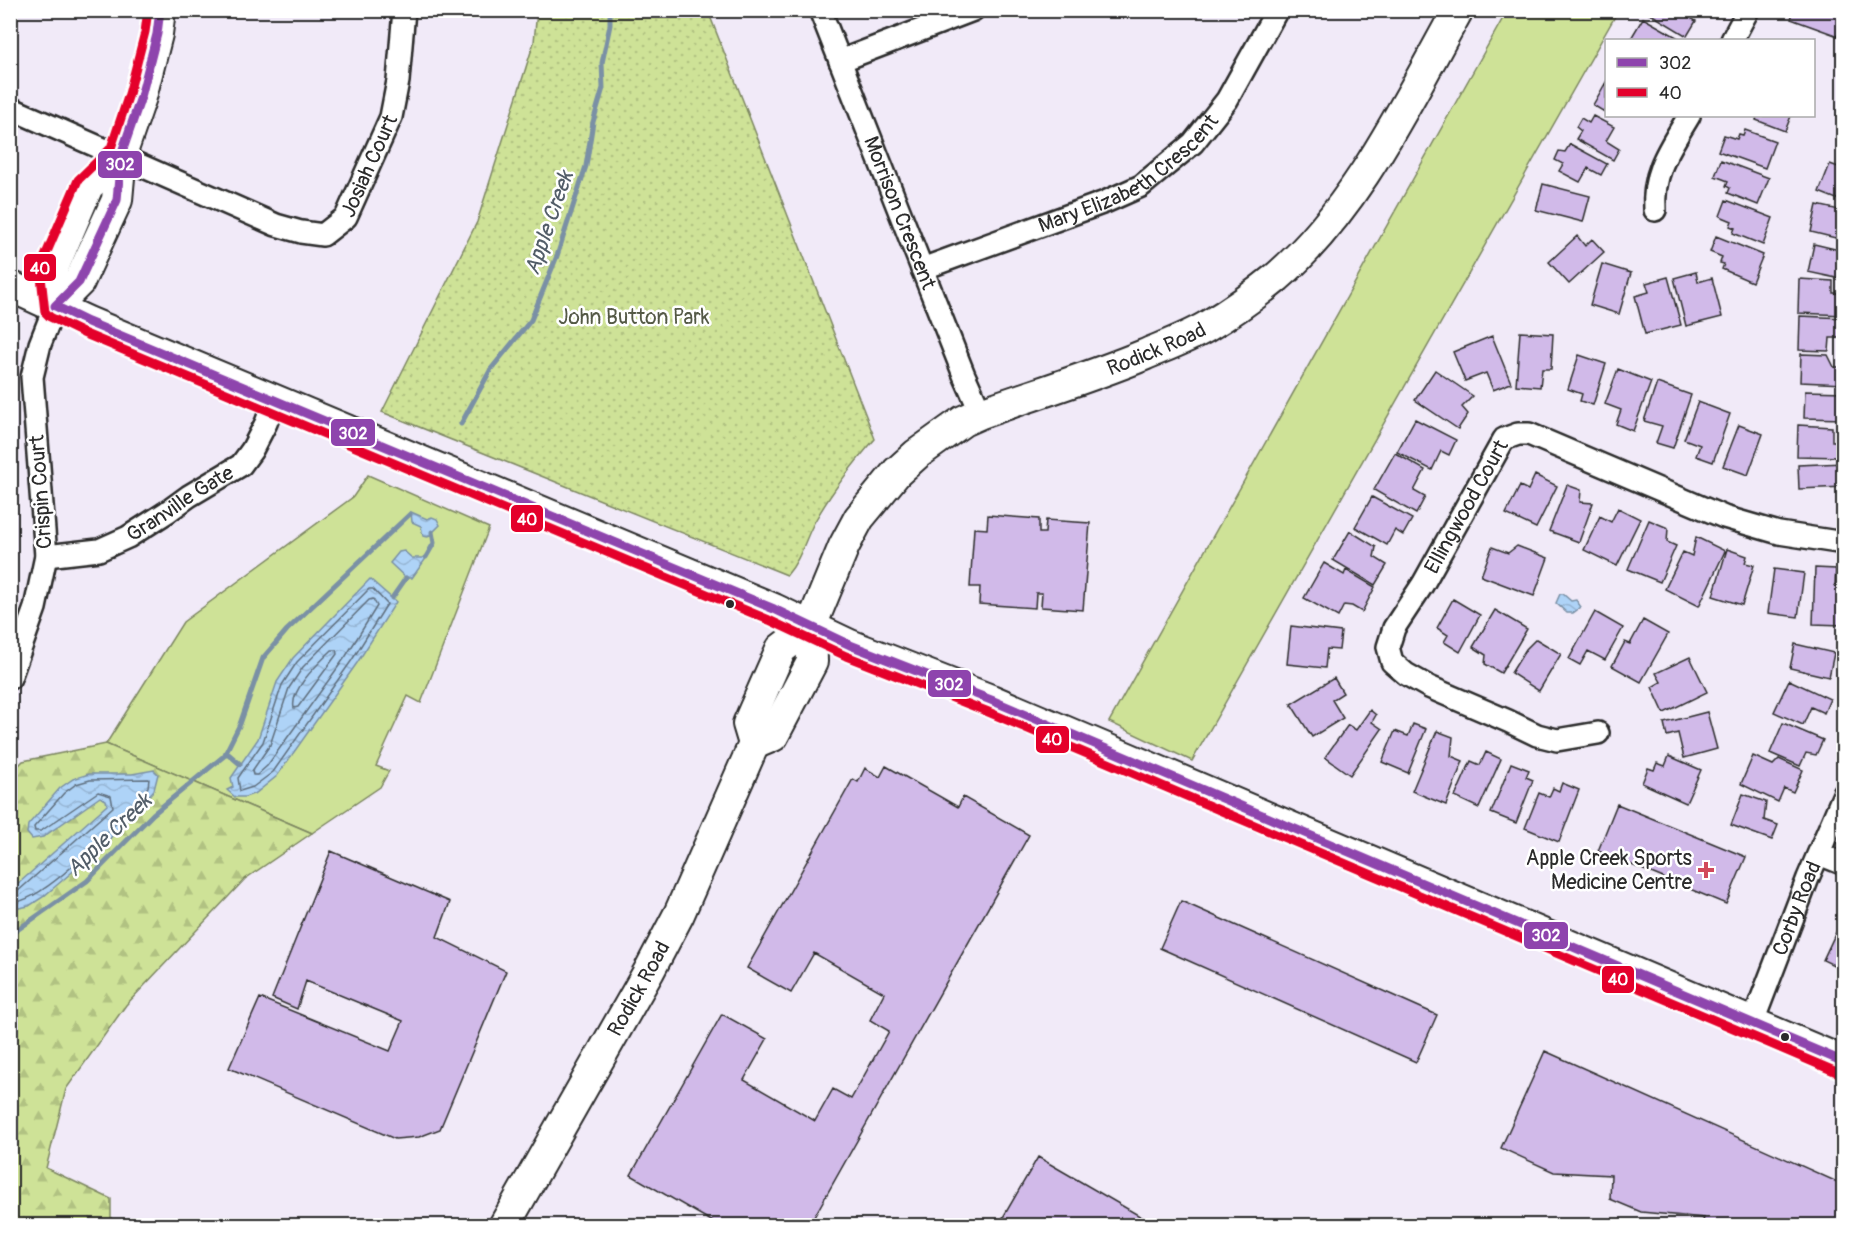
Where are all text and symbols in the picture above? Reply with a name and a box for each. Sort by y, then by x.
legend [1605,39,1815,117]
text: 302 [1659,52,1691,75]
text: 40 [1659,82,1682,105]
street label: Mary Elizabeth Crescent [1035,108,1225,239]
street label: Josiah Court [334,110,404,221]
street label: Morrison Crescent [858,132,943,294]
line badge: 302 [97,150,143,179]
text: 302 [106,155,134,175]
water label: Apple Creek [518,166,580,279]
line badge: 40 [23,253,57,282]
text: 40 [30,259,50,279]
park label: John Button Park [558,304,710,331]
street label: Rodick Road [1103,316,1211,382]
line badge: 302 [330,418,376,447]
text: 302 [339,424,367,444]
street label: Crispin Court [24,434,58,550]
street label: Ellingwood Court [1418,434,1515,578]
street label: Granville Gate [121,459,239,548]
line badge: 40 [510,504,544,533]
text: 40 [517,510,537,530]
unlabelled marker [724,598,736,610]
line badge: 302 [927,669,972,698]
text: 302 [935,675,963,695]
line badge: 40 [1035,725,1070,754]
text: 40 [1042,730,1062,750]
water label: Apple Creek [61,786,159,883]
place label: Apple Creek Sports Medicine Centre [1526,845,1693,896]
street label: Corby Road [1766,857,1827,959]
marker: Apple Creek Sports Medicine Centre [1697,861,1715,879]
line badge: 302 [1523,921,1569,950]
text: 302 [1532,926,1560,946]
street label: Rodick Road [601,936,676,1041]
line badge: 40 [1601,965,1635,994]
text: 40 [1608,970,1628,990]
unlabelled marker [1779,1031,1791,1043]

